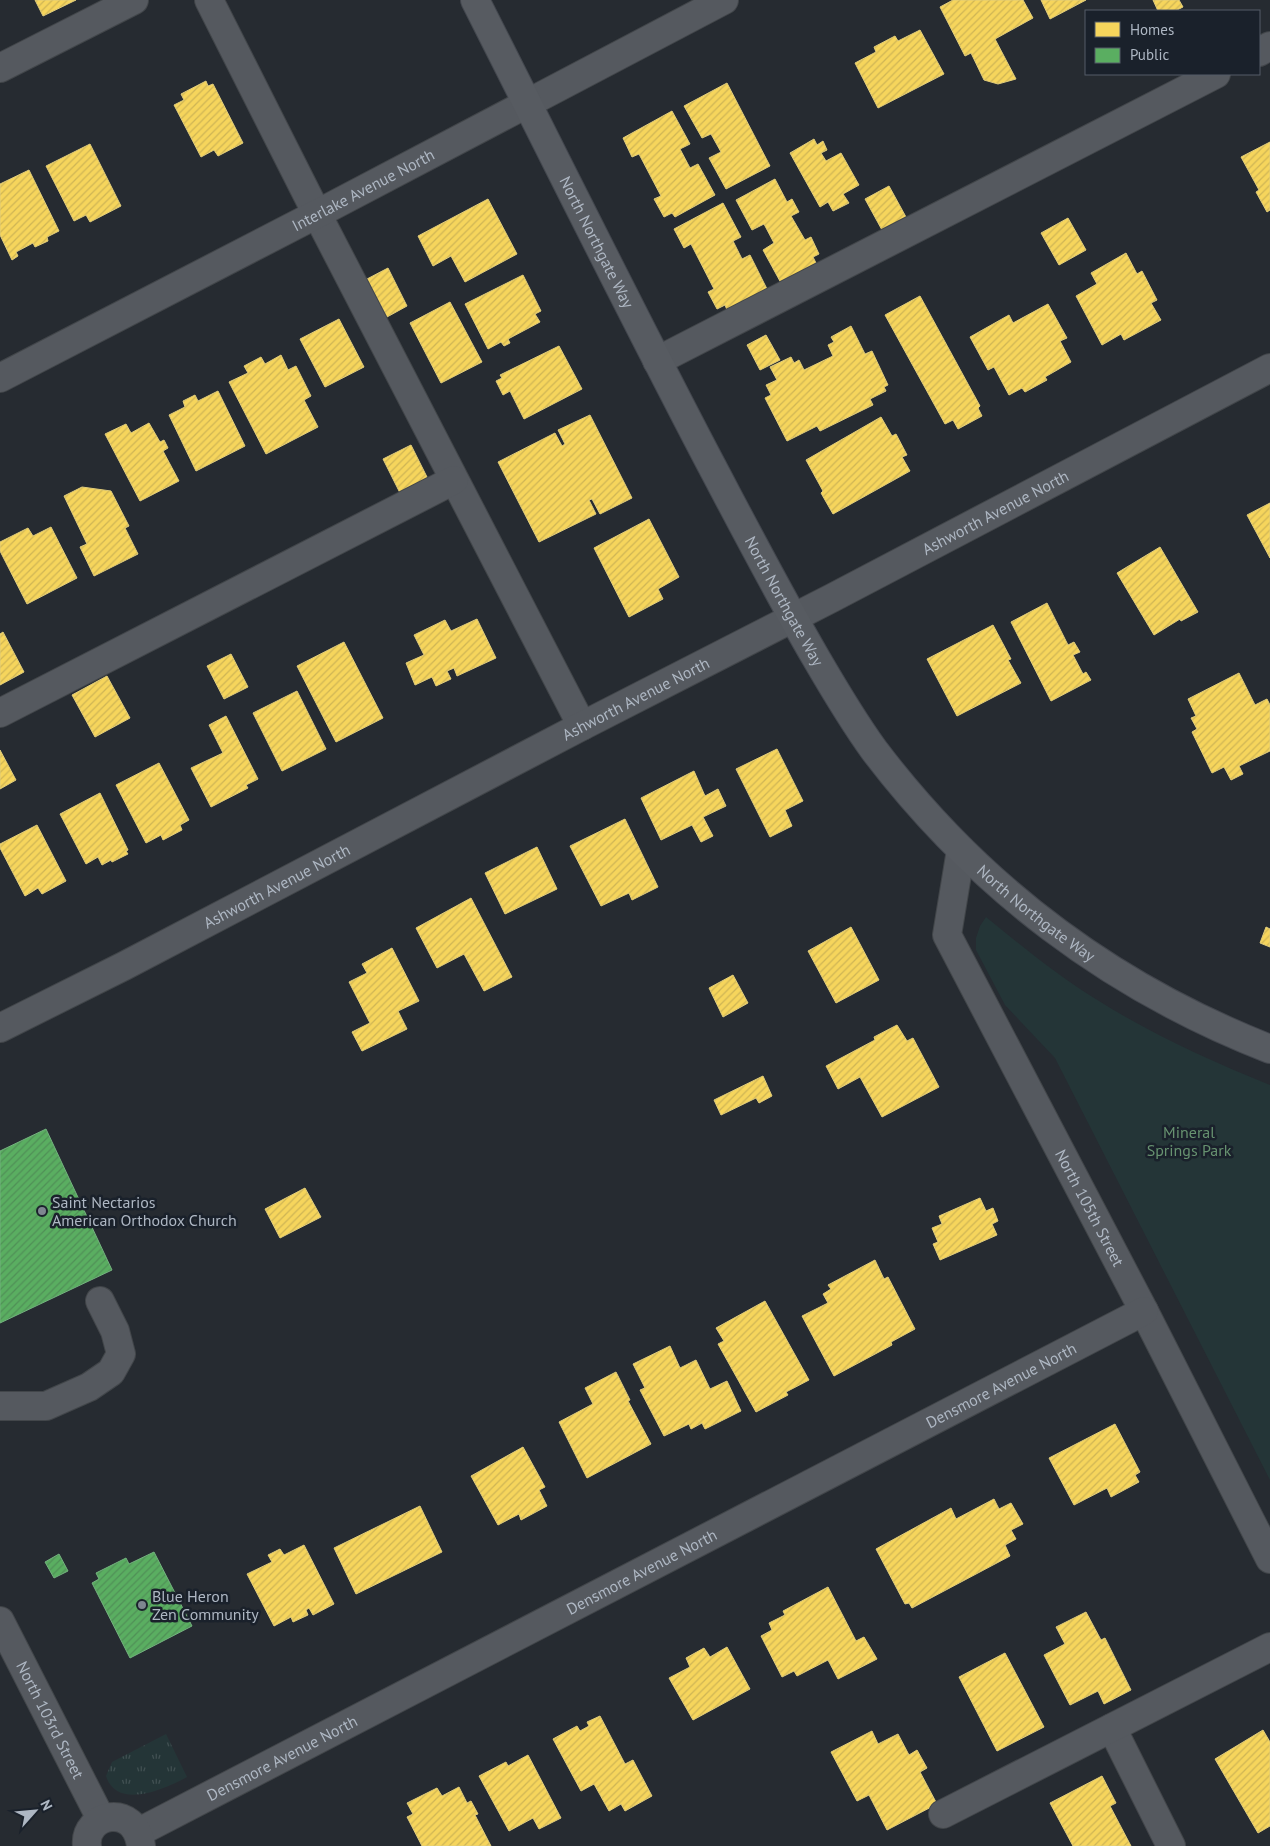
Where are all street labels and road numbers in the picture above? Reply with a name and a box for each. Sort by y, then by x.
street label: Interlake Avenue North [288,144,438,235]
street label: North Northgate Way [555,173,639,312]
street label: Ashworth Avenue North [919,466,1072,559]
street label: North Northgate Way [741,533,829,670]
street label: Ashworth Avenue North [559,653,713,745]
street label: Ashworth Avenue North [200,839,353,933]
street label: North Northgate Way [973,860,1100,966]
street label: North 105th Street [1051,1146,1129,1270]
street label: Densmore Avenue North [922,1338,1080,1432]
street label: Densmore Avenue North [563,1524,720,1619]
street label: North 103rd Street [12,1658,89,1782]
street label: Densmore Avenue North [203,1711,361,1805]

